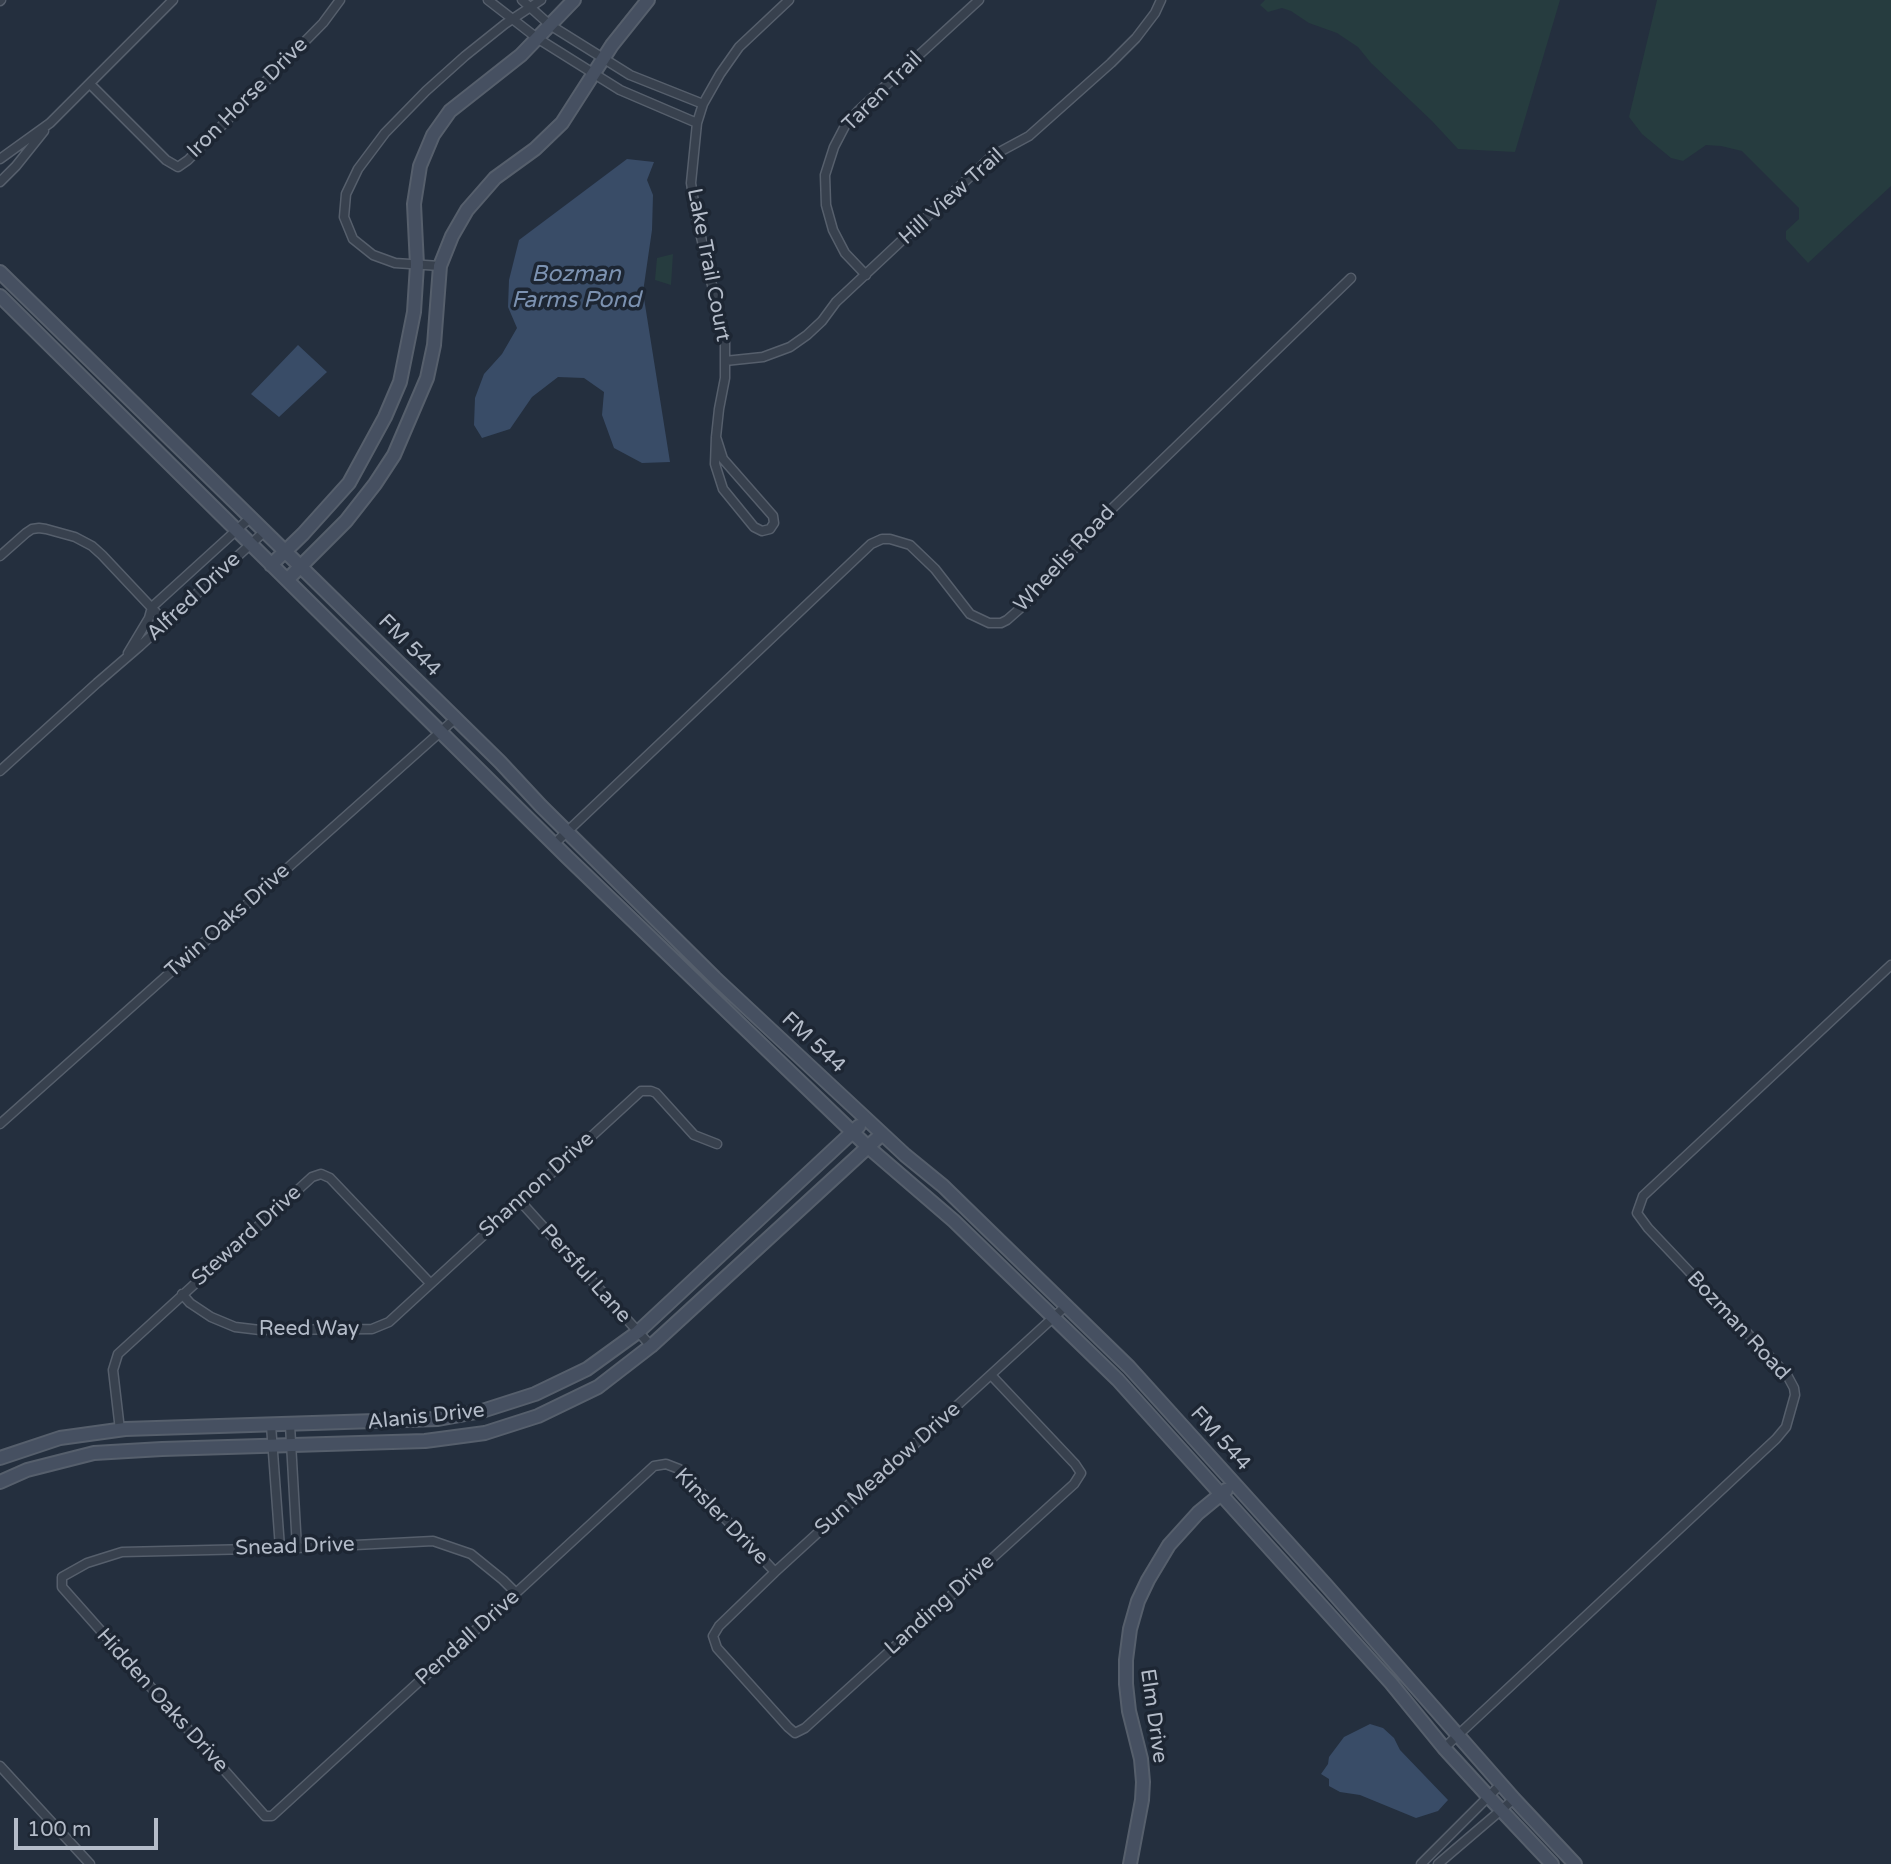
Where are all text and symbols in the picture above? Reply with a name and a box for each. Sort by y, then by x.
street label: Iron Horse Drive [183,33,313,163]
street label: Taren Trail [838,47,928,137]
street label: Hill View Trail [894,143,1010,251]
street label: Lake Trail Court [681,186,735,344]
water label: Bozman Farms Pond [511,261,641,315]
street label: Wheelis Road [1009,500,1121,618]
street label: Alfred Drive [142,547,246,647]
street label: FM 544 [372,609,446,683]
street label: Twin Oaks Drive [161,859,295,983]
street label: FM 544 [776,1007,850,1079]
street label: Shannon Drive [474,1127,600,1243]
street label: Steward Drive [187,1180,307,1292]
street label: Persful Lane [534,1220,636,1328]
street label: Bozman Road [1681,1266,1795,1386]
street label: Reed Way [259,1316,359,1342]
street label: Sun Meadow Drive [810,1397,966,1541]
street label: Alanis Drive [366,1398,486,1436]
street label: FM 544 [1185,1402,1255,1476]
street label: Kinsler Drive [669,1463,773,1571]
street label: Snead Drive [235,1532,355,1562]
street label: Landing Drive [880,1549,1000,1661]
street label: Pendall Drive [411,1585,525,1691]
street label: Hidden Oaks Drive [91,1624,233,1778]
street label: Elm Drive [1134,1667,1172,1765]
scale bar [18,1804,161,1848]
text: 100 m [27,1817,91,1842]

